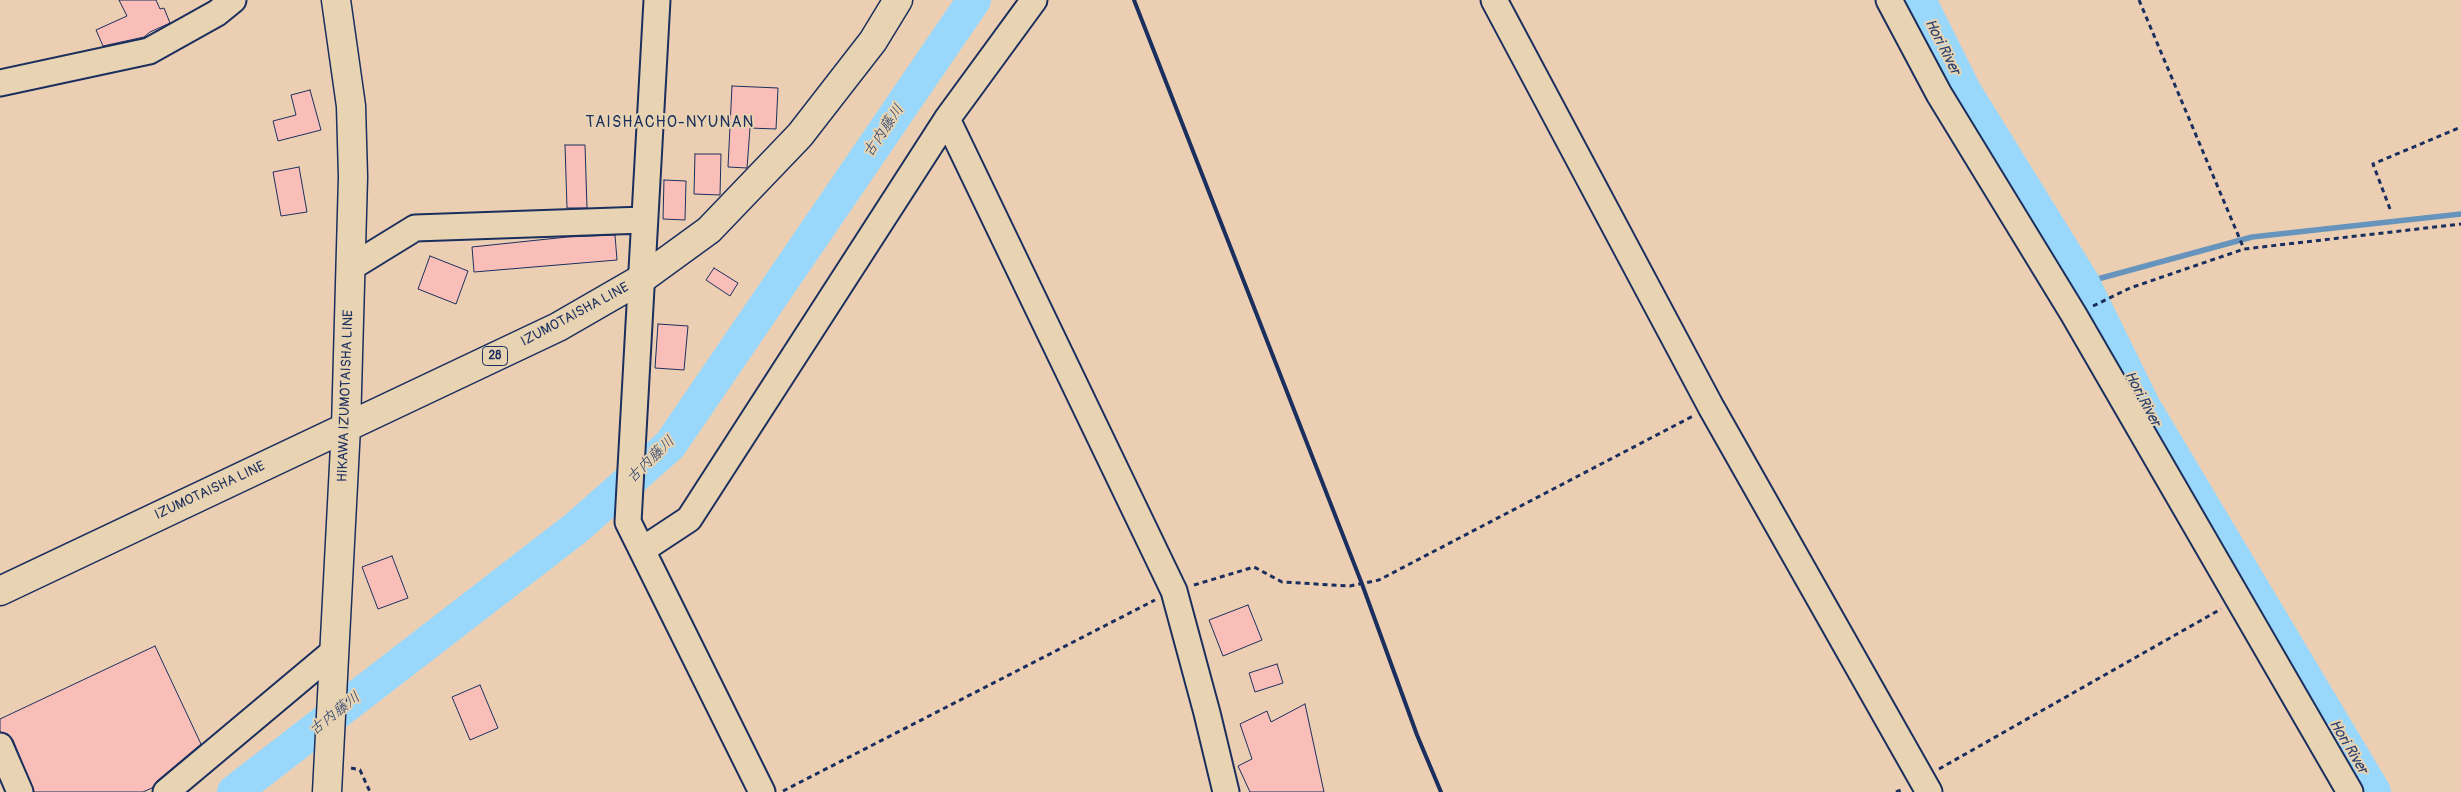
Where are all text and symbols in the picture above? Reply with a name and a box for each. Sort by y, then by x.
water label: Hori River [1920,16,1964,78]
water label: 古内藤川 [860,101,908,161]
district label: TAISHACHO-NYUNAN [584,113,756,133]
street label: IZUMOTAISHA LINE [518,279,632,351]
street label: HIKAWA IZUMOTAISHA LINE [335,309,357,483]
road number: 28 [482,346,508,366]
water label: Hori River [2120,368,2164,430]
water label: 古内藤川 [623,433,679,487]
street label: IZUMOTAISHA LINE [152,458,268,524]
water label: 古内藤川 [306,688,364,740]
water label: Hori River [2325,717,2371,777]

